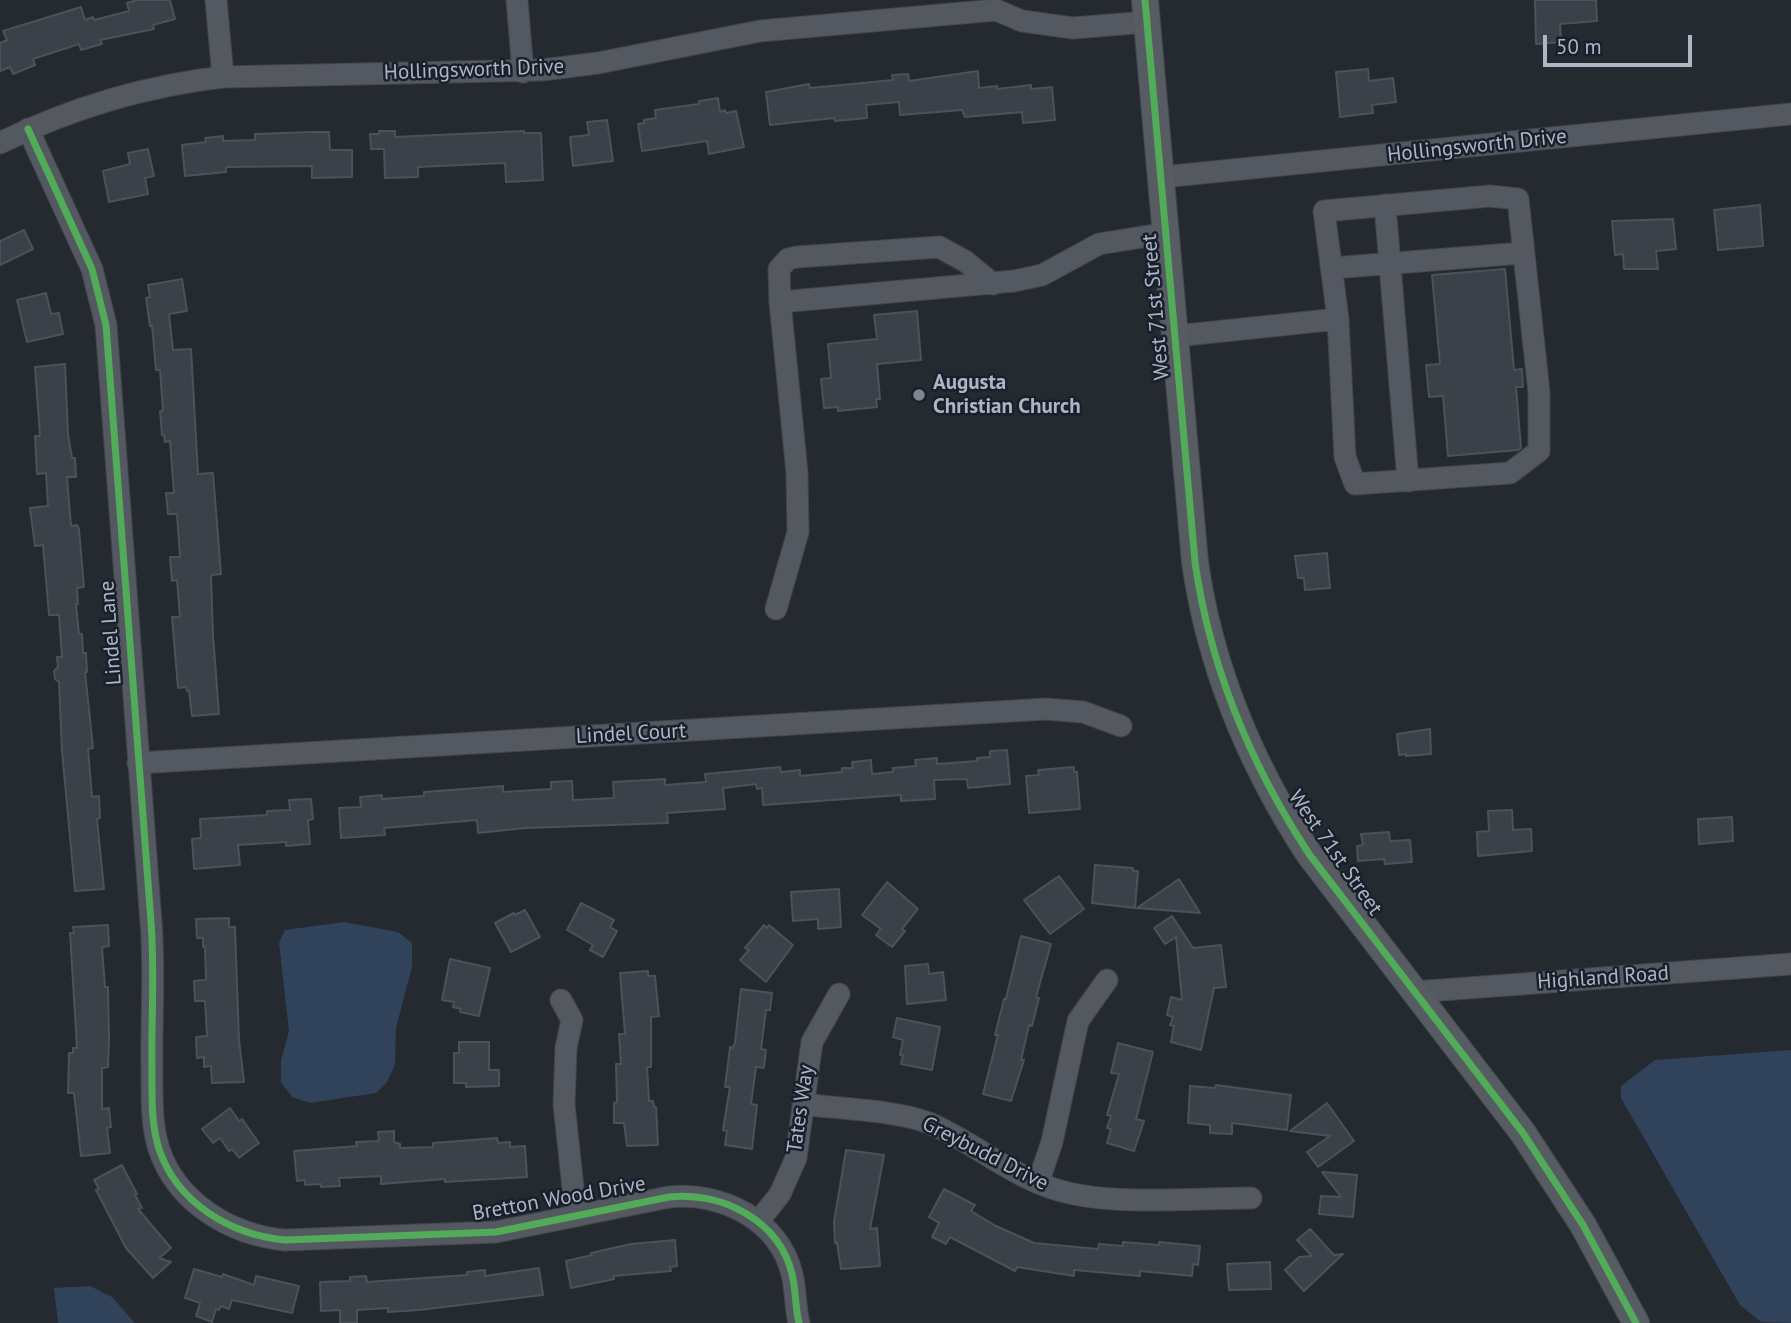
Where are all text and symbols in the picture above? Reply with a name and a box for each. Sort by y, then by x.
scale bar [1546,21,1695,65]
text: 50 m [1556,33,1602,60]
street label: Hollingsworth Drive [383,54,565,86]
street label: Hollingsworth Drive [1386,124,1568,168]
street label: West 71st Street [1137,233,1175,381]
place label: Augusta Christian Church [933,370,1081,420]
marker: Augusta Christian Church [911,387,927,403]
street label: Lindel Lane [95,580,127,686]
street label: Lindel Court [575,719,687,749]
street label: West 71st Street [1283,786,1387,920]
street label: Highland Road [1536,961,1670,995]
street label: Tates Way [782,1063,820,1155]
street label: Greybudd Drive [918,1111,1052,1197]
street label: Bretton Wood Drive [470,1171,648,1227]

